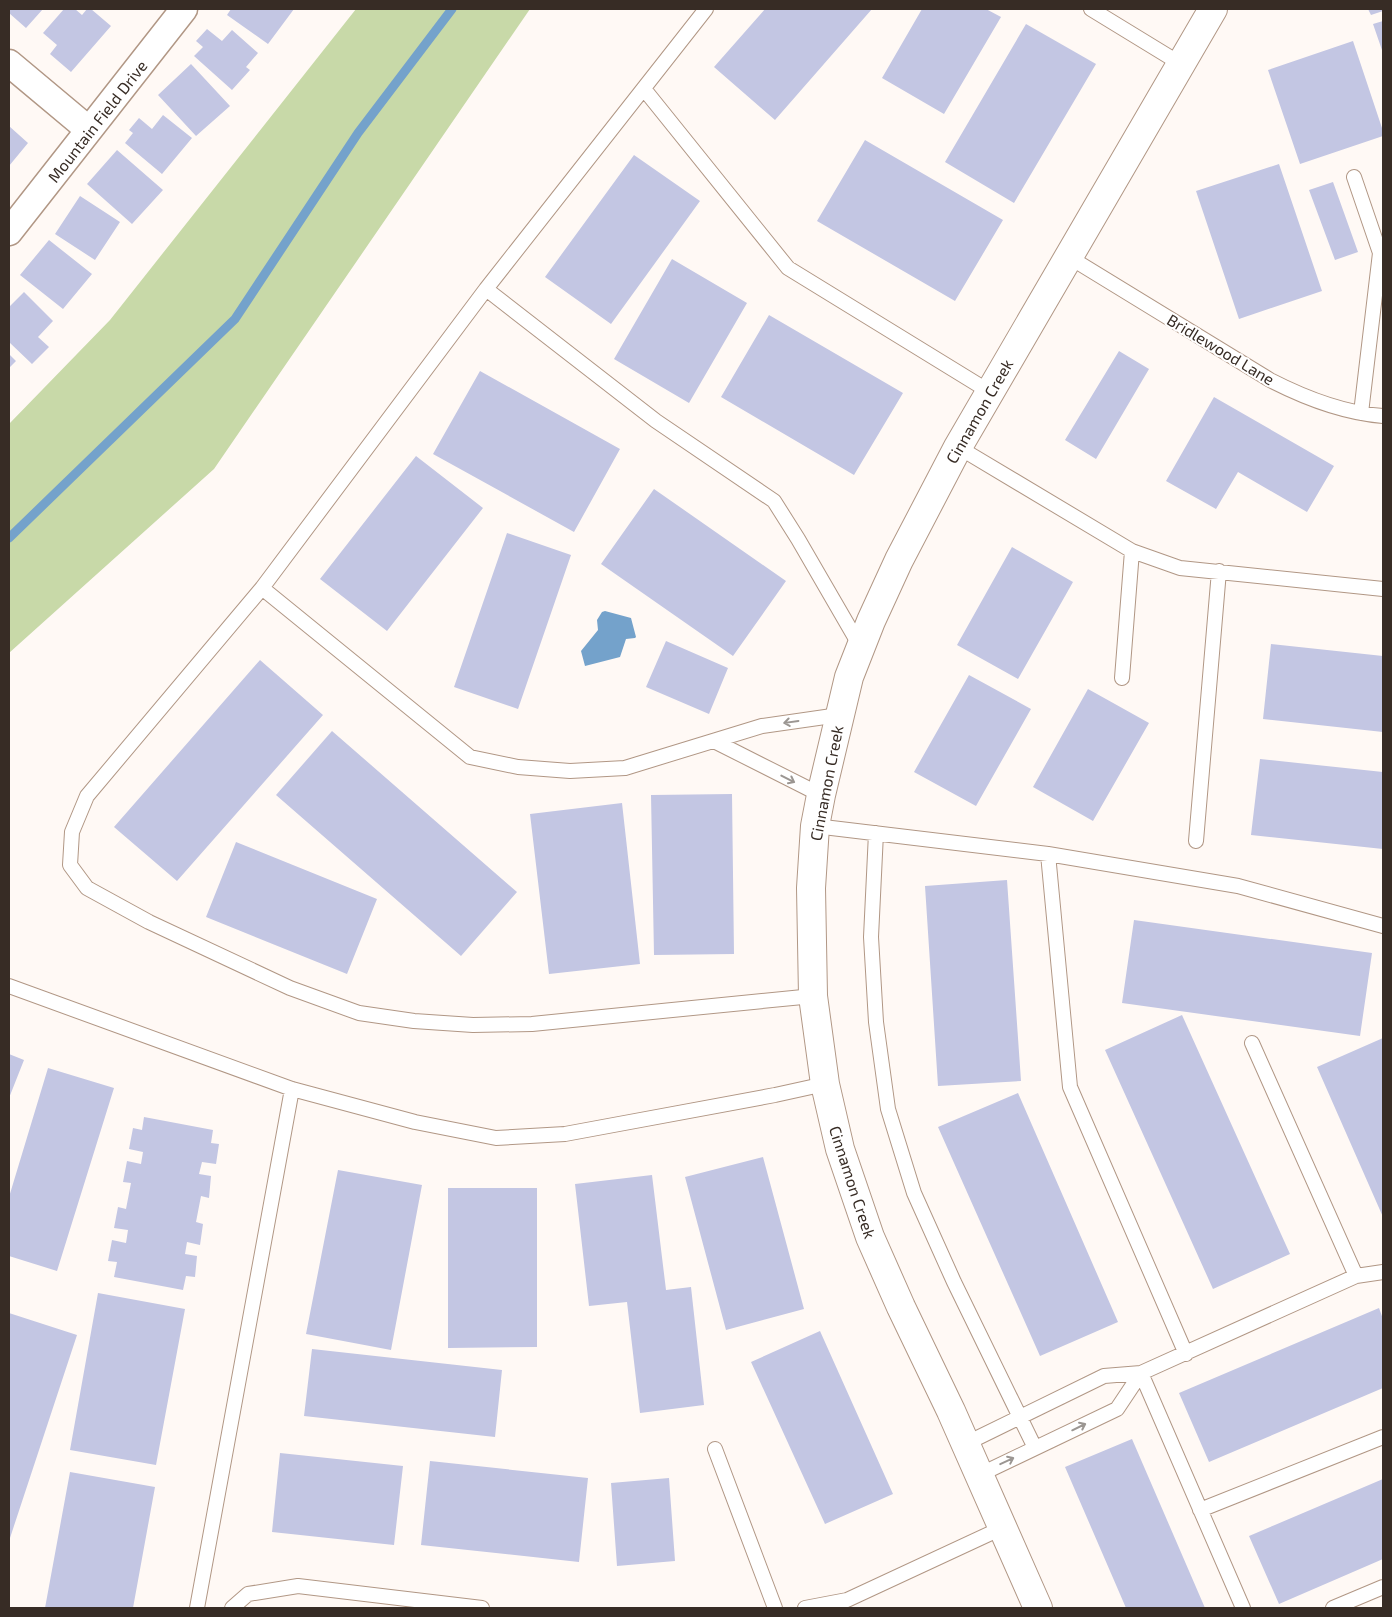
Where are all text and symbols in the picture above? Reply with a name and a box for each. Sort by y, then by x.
street label: Mountain Field Drive [43,56,151,186]
street label: Bridlewood Lane [1164,309,1278,389]
street label: Cinnamon Creek [941,356,1017,466]
one-way arrow [783,717,799,727]
street label: Cinnamon Creek [806,724,846,842]
one-way arrow [781,774,796,784]
street label: Cinnamon Creek [826,1123,880,1241]
one-way arrow [1071,1421,1086,1431]
one-way arrow [999,1456,1014,1466]

